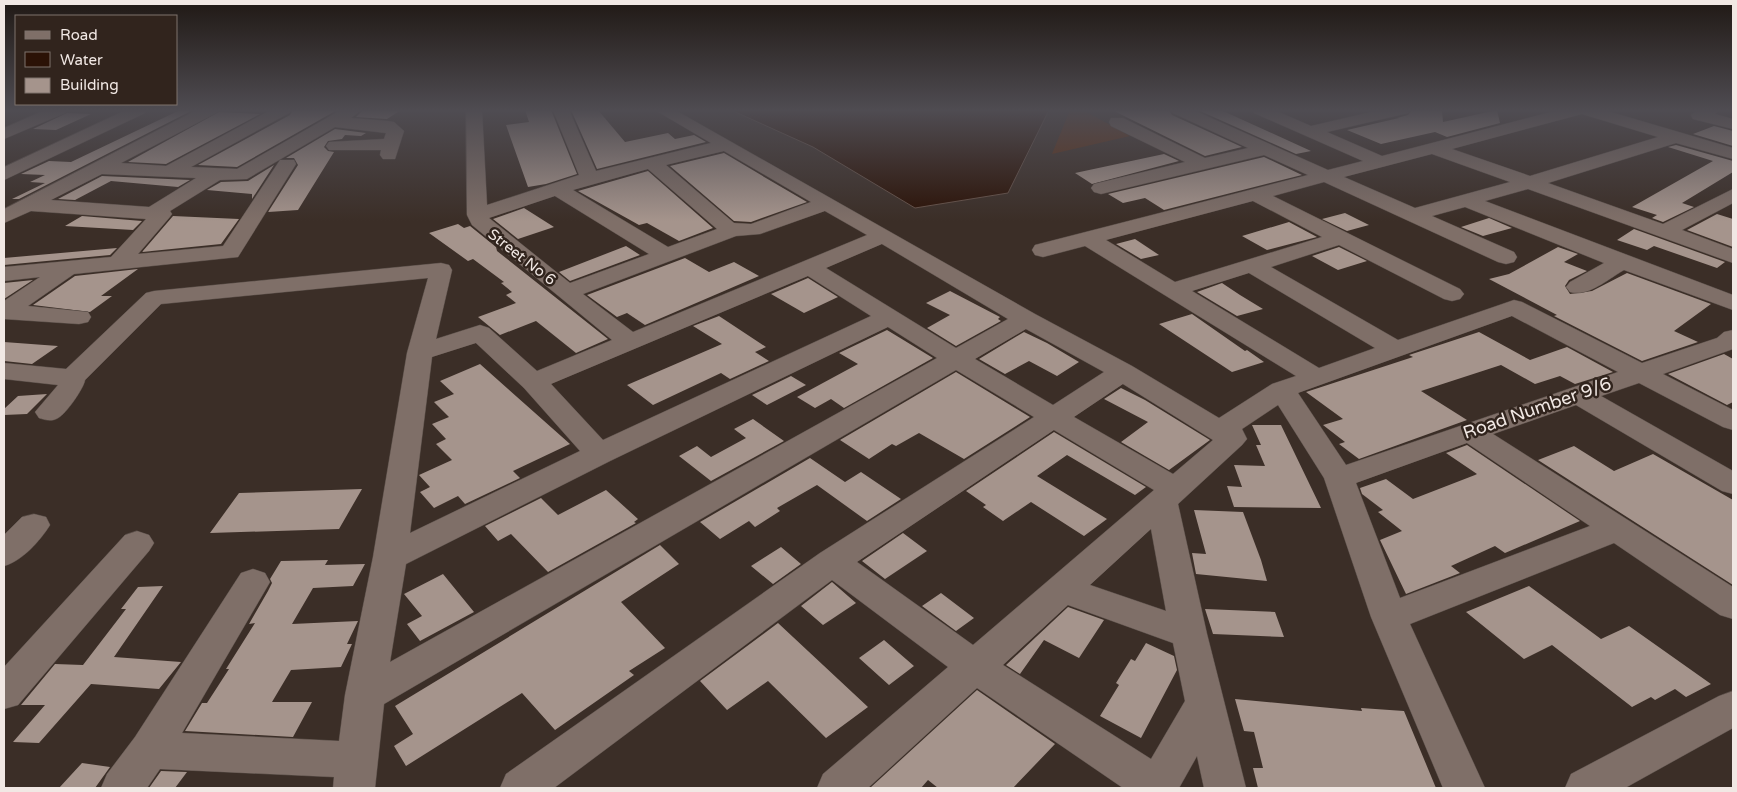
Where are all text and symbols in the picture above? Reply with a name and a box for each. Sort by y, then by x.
legend [15,15,178,105]
text: Road [60,26,98,44]
text: Water [60,51,103,69]
text: Building [60,76,119,94]
street label: Street No 6 [485,225,559,289]
street label: Road Number 9/6 [1460,372,1614,444]

